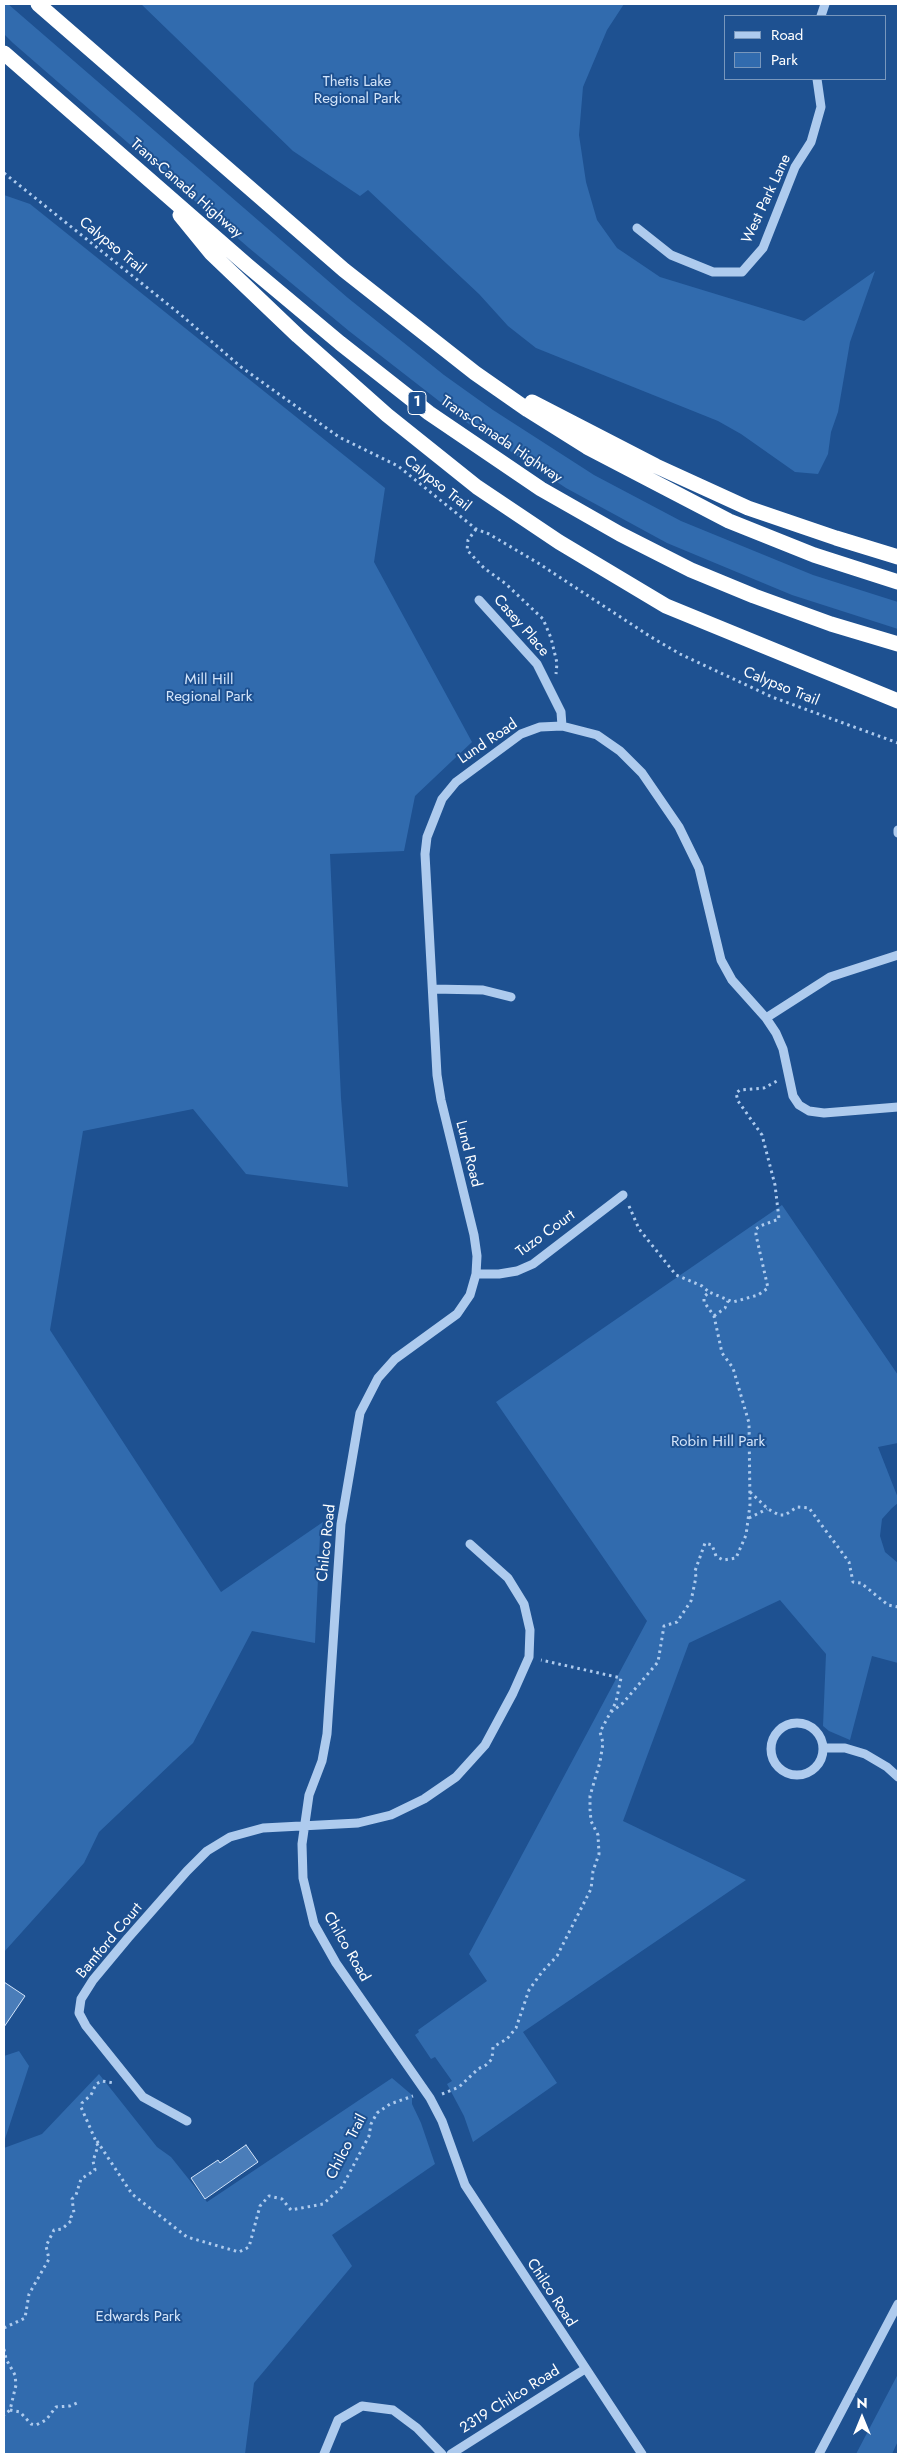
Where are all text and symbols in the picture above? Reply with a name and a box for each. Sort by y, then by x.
legend [724,15,887,80]
text: Road [771,24,803,46]
text: Park [771,49,798,71]
park label: Thetis Lake Regional Park [314,73,400,108]
street label: Trans-Canada Highway [126,135,246,243]
street label: West Park Lane [738,152,796,246]
street label: Calypso Trail [75,214,149,278]
road number: 1 [408,392,426,414]
street label: Trans-Canada Highway [437,393,565,487]
street label: Calypso Trail [400,452,474,516]
street label: Casey Place [489,591,553,661]
street label: Calypso Trail [740,664,822,710]
park label: Mill Hill Regional Park [166,671,252,706]
street label: Lund Road [455,716,521,768]
street label: Lund Road [451,1119,485,1189]
street label: Tuzo Court [513,1207,579,1261]
park label: Robin Hill Park [671,1433,765,1451]
street label: Chilco Road [314,1503,340,1583]
street label: Bamford Court [73,1900,147,1982]
street label: Chilco Road [319,1909,373,1985]
street label: Chilco Trail [323,2111,371,2183]
street label: Chilco Road [522,2256,580,2330]
park label: Edwards Park [95,2308,181,2326]
street label: 2319 Chilco Road [457,2362,563,2438]
north arrow [837,2393,887,2443]
text: N [856,2393,868,2413]

